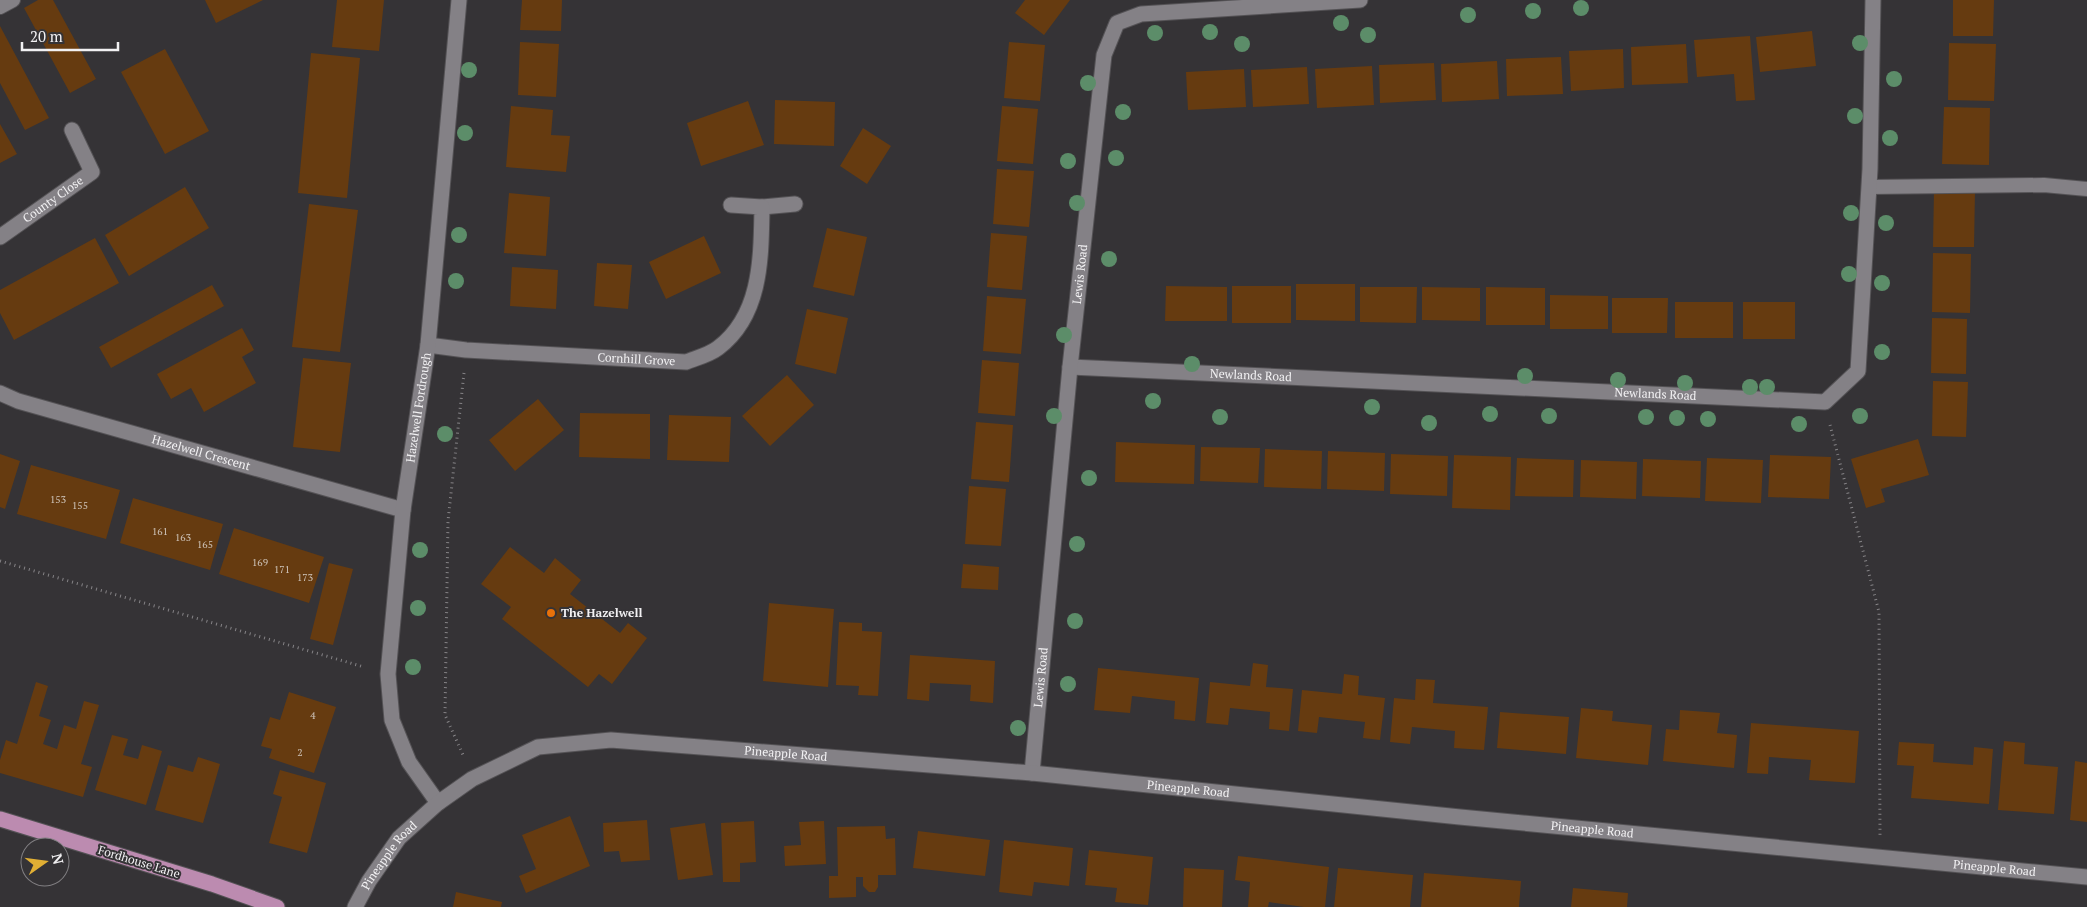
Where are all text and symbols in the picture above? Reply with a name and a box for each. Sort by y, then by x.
scale bar [22,20,119,52]
text: 20 m [30,26,63,46]
street label: County Close [20,173,86,226]
street label: Lewis Road [1069,243,1090,305]
street label: Cornhill Grove [597,349,676,368]
street label: Hazelwell Fordrough [402,352,434,463]
street label: Newlands Road [1210,365,1292,384]
street label: Newlands Road [1614,384,1697,403]
street label: Hazelwell Crescent [150,431,253,474]
house number: 153 [50,493,66,506]
house number: 155 [72,499,88,512]
house number: 161 [152,525,168,538]
house number: 163 [175,531,191,544]
house number: 165 [197,538,213,551]
house number: 169 [252,556,268,569]
house number: 171 [274,563,290,576]
house number: 173 [297,571,313,584]
place label: The Hazelwell [561,605,642,620]
marker: The Hazelwell [545,607,557,619]
street label: Lewis Road [1030,647,1051,708]
house number: 4 [310,709,316,722]
street label: Pineapple Road [744,742,828,764]
house number: 2 [297,746,303,759]
street label: Pineapple Road [1146,777,1231,800]
street label: Pineapple Road [358,817,420,892]
street label: Pineapple Road [1550,818,1635,841]
north arrow [20,837,70,887]
street label: Fordhouse Lane [96,842,182,881]
text: N [48,851,69,867]
street label: Pineapple Road [1952,856,2037,879]

